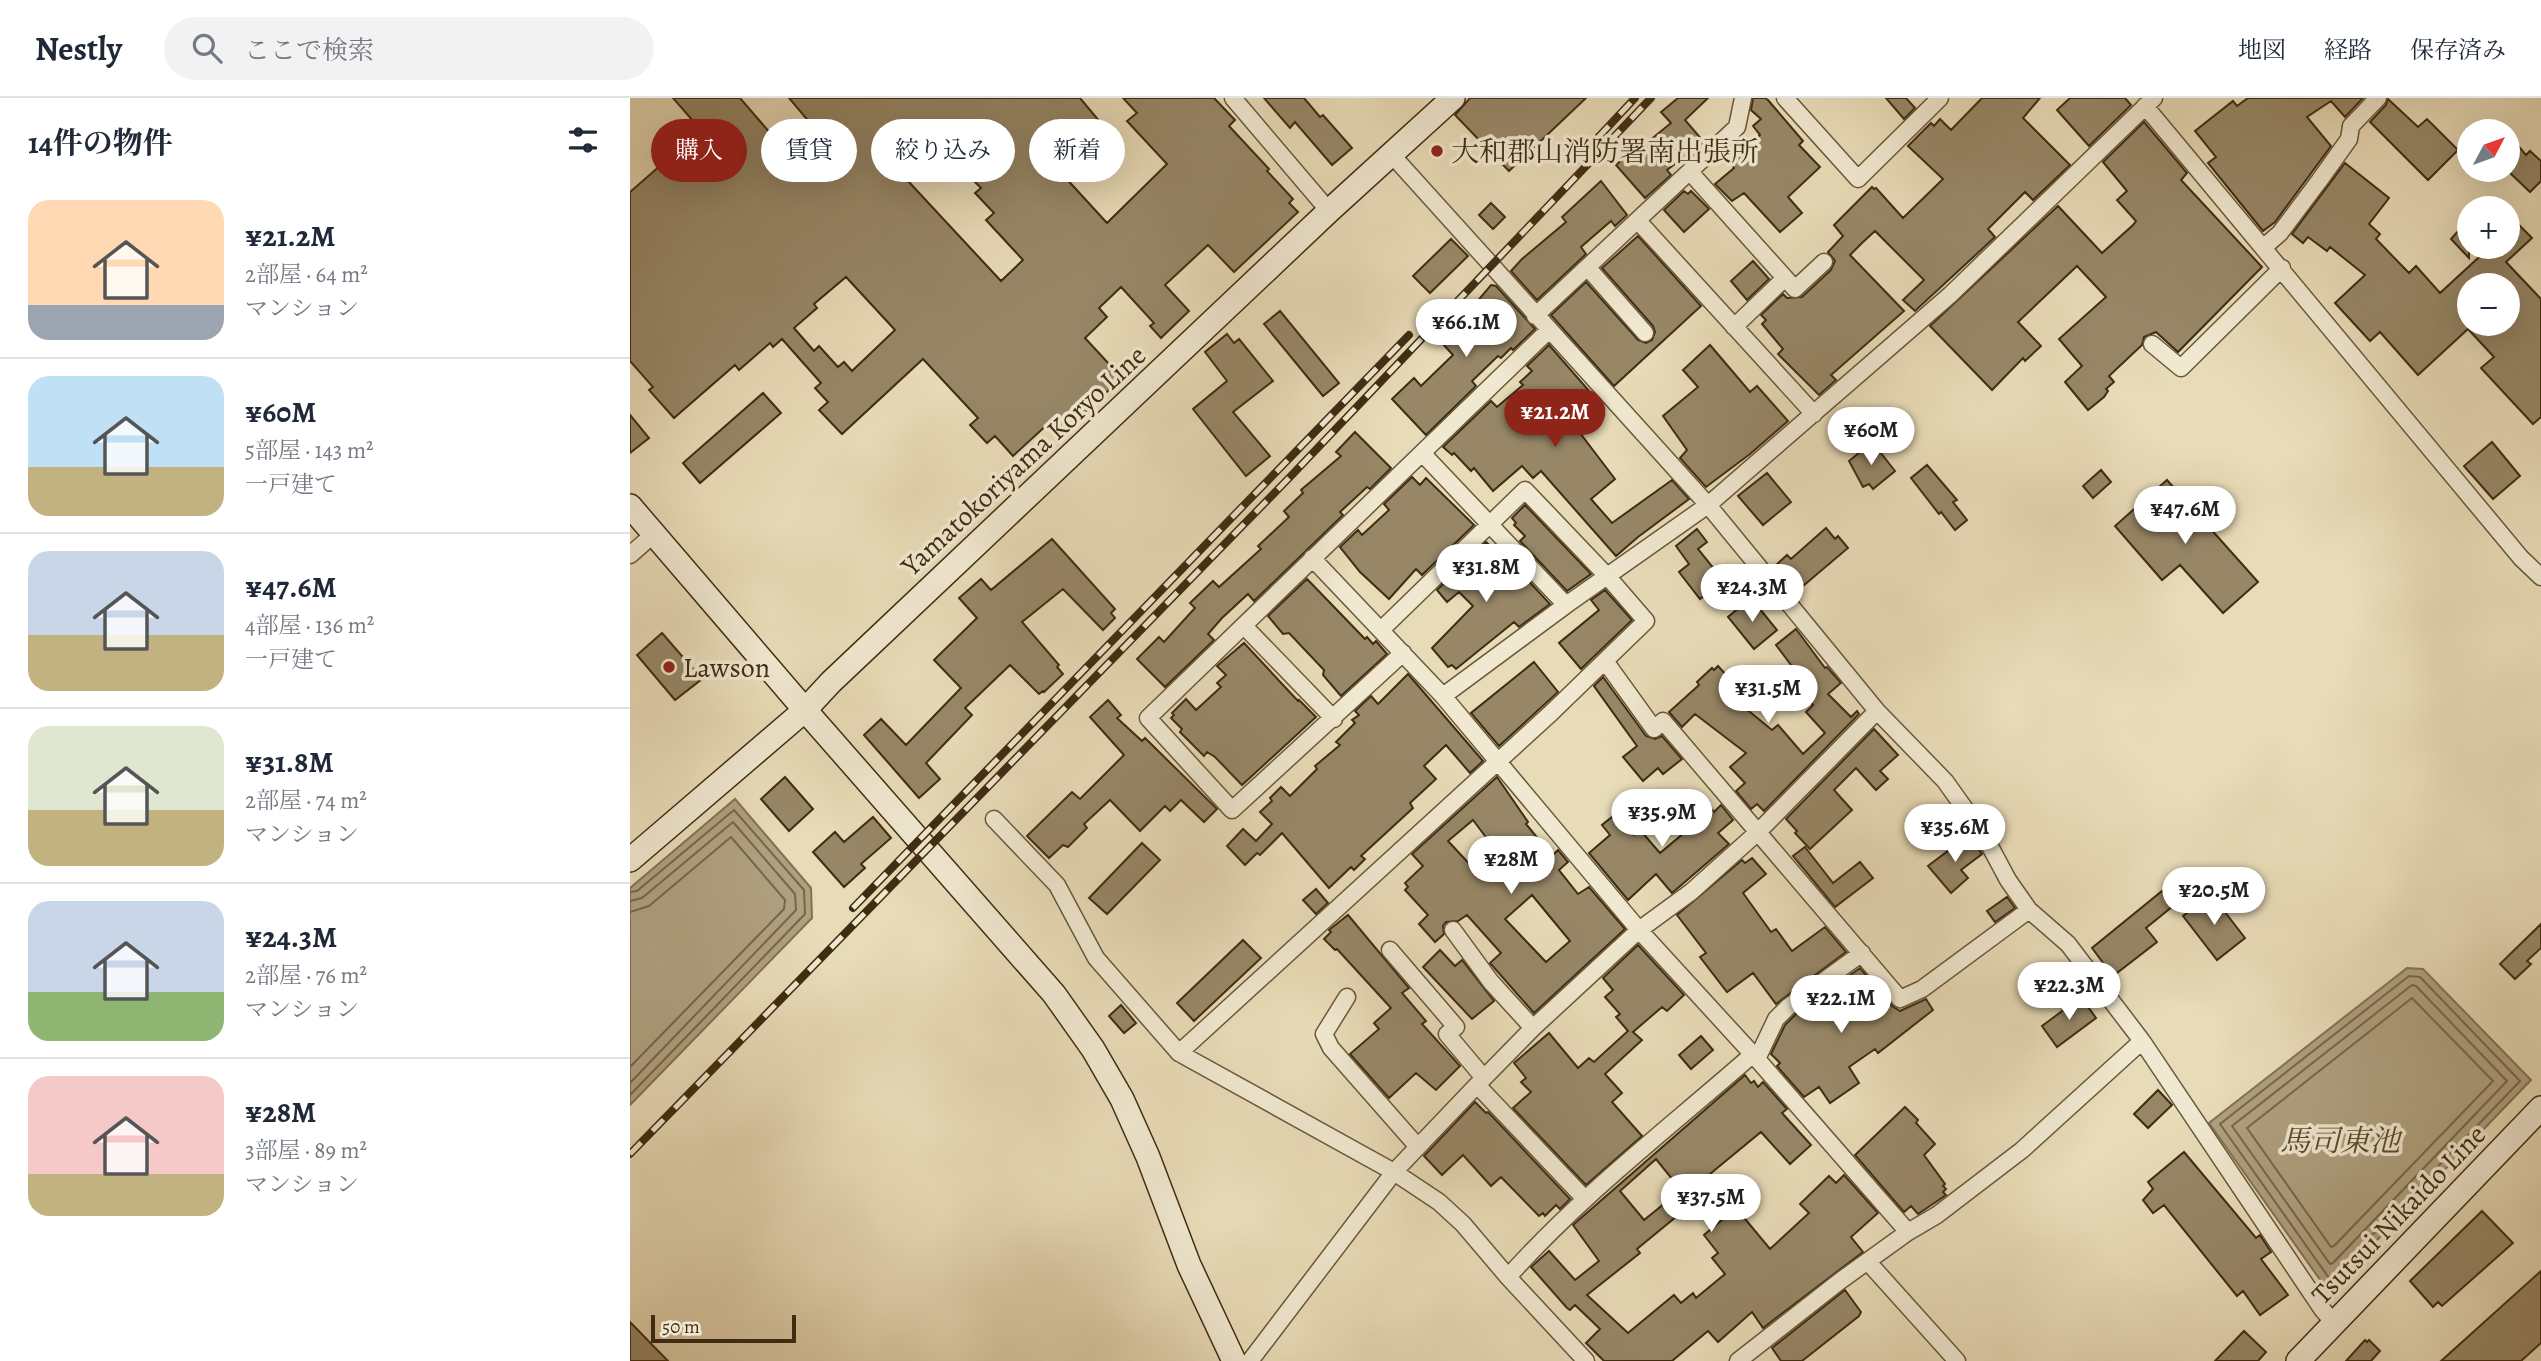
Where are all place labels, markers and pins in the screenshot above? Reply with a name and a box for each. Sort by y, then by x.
place label: 大和郡山消防署南出張所 [1451,133,1759,171]
marker: 大和郡山消防署南出張所 [1429,143,1445,159]
pin: ¥66.1M [1409,300,1523,359]
pin: ¥21.2M [1498,390,1612,449]
pin: ¥60M [1830,408,1912,467]
pin: ¥47.6M [2128,486,2242,546]
pin: ¥31.8M [1429,545,1543,604]
pin: ¥24.3M [1695,564,1809,624]
place label: Lawson [683,649,770,687]
marker: Lawson [661,659,677,675]
pin: ¥31.5M [1711,666,1825,725]
pin: ¥35.9M [1605,790,1719,849]
pin: ¥35.6M [1898,804,2012,864]
pin: ¥28M [1470,836,1552,896]
pin: ¥20.5M [2157,868,2271,927]
pin: ¥22.3M [2012,962,2126,1022]
pin: ¥22.1M [1784,976,1898,1035]
pin: ¥37.5M [1654,1174,1768,1234]

